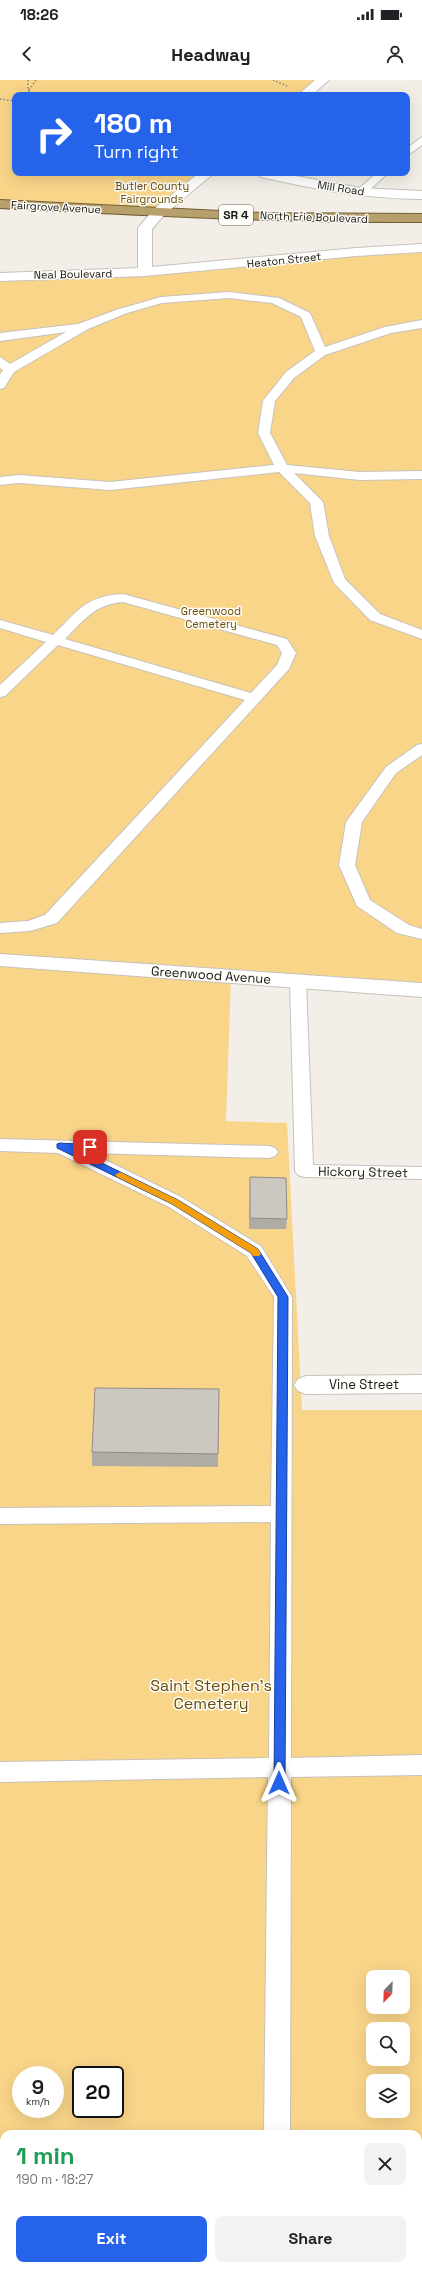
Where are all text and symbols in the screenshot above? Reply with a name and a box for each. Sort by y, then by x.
text: 18:26 [20,5,58,24]
icon: back [16,43,38,65]
text: Headway [171,43,251,66]
icon: person [384,43,406,65]
text: 180 m [94,105,173,141]
icon: right [28,108,80,160]
text: Turn right [94,140,178,163]
street label: Mill Road [316,177,366,199]
park label: Butler County Fairgrounds [115,179,189,206]
street label: Fairgrove Avenue [11,198,101,216]
road number: SR 4 [219,205,253,225]
street label: North Erie Boulevard [260,208,368,226]
street label: Heaton Street [246,249,322,271]
street label: Neal Boulevard [34,266,112,282]
park label: Greenwood Cemetery [181,604,241,631]
street label: Greenwood Avenue [150,962,272,988]
pin [73,1130,107,1164]
icon: arrive [79,1136,101,1158]
street label: Hickory Street [318,1163,408,1181]
street label: Vine Street [329,1376,399,1393]
park label: Saint Stephen’s Cemetery [150,1675,272,1714]
position arrow [258,1762,300,1804]
north arrow [366,1970,410,2014]
map controls [366,1970,410,2118]
button: search [366,2022,410,2066]
speed limit sign: 20 [72,2066,124,2118]
text: 9 [32,2074,44,2100]
button: layers [366,2074,410,2118]
text: km/h [26,2095,50,2108]
text: 1 min [16,2140,75,2171]
button: close [364,2143,406,2185]
text: 190 m · 18:27 [16,2171,93,2188]
button: Exit [16,2216,207,2262]
button: Share [215,2216,406,2262]

